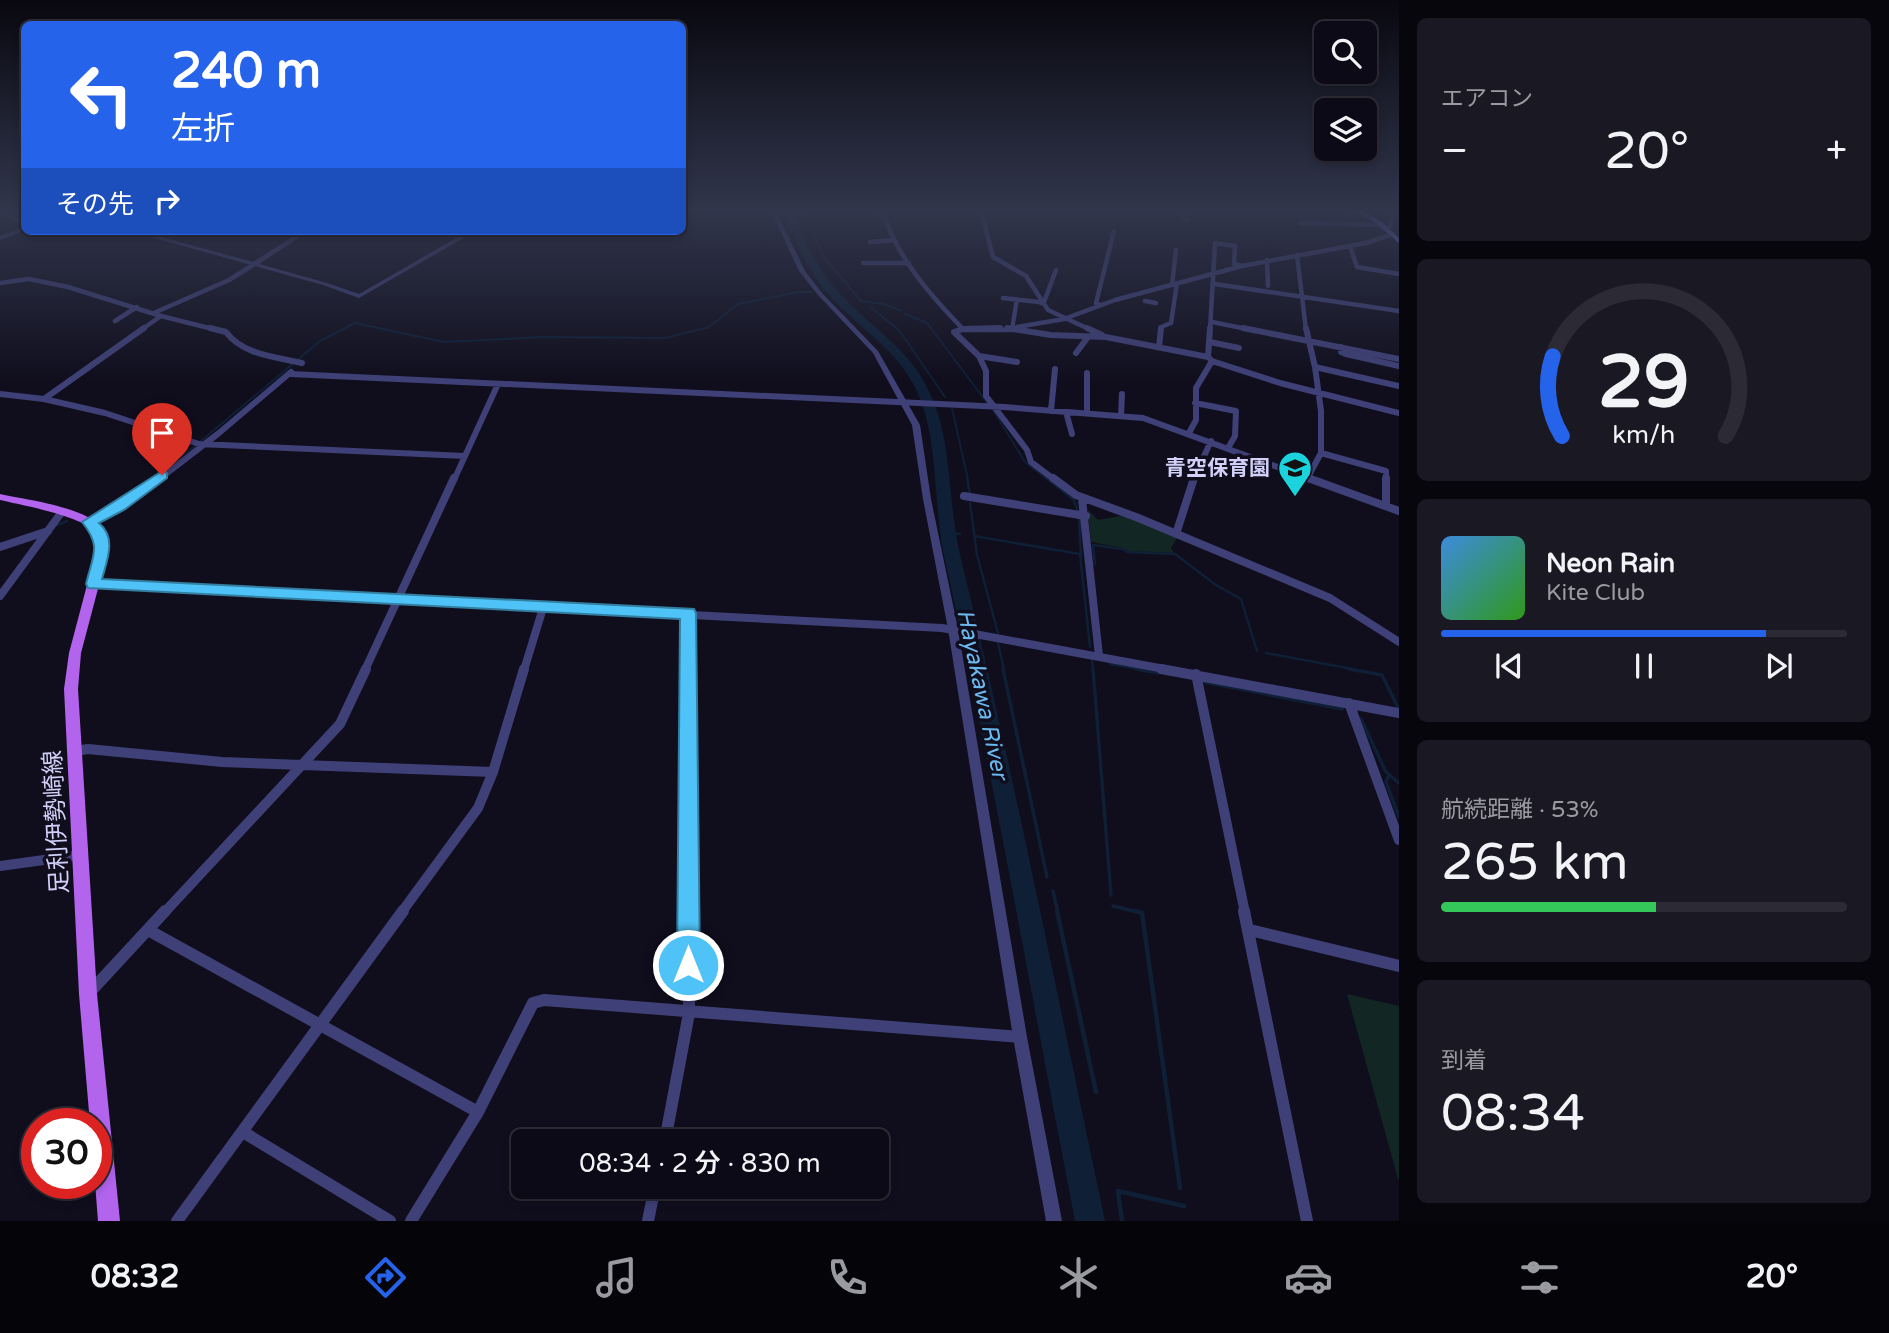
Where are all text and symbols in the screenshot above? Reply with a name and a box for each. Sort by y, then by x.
map controls [1314,21,1377,161]
button: search [1314,21,1377,84]
text: 240 m [171,42,321,101]
icon: left [56,49,147,140]
text: エアコン [1441,85,1533,113]
button: layers [1314,98,1377,161]
text: 左折 [171,110,235,148]
text: 20° [1604,120,1689,183]
text: − [1441,128,1468,174]
text: + [1826,128,1847,174]
icon: right [148,182,186,220]
text: その先 [56,189,134,220]
text: 29 [1598,339,1690,427]
pin [132,403,192,475]
icon: arrive [143,414,181,452]
text: km/h [1613,420,1675,450]
school or university icon: 青空保育園 [1276,449,1314,498]
place label: 青空保育園 [1165,456,1270,481]
text: Neon Rain [1546,548,1675,579]
text: Kite Club [1546,579,1645,607]
water label: Hayakawa River [950,607,1014,785]
icon: previous [1490,647,1528,685]
icon: pause [1625,647,1663,685]
icon: next [1760,647,1798,685]
street label: 足利伊勢崎線 [38,749,75,895]
text: 航続距離 · 53% [1441,796,1599,824]
text: 265 km [1441,831,1629,894]
position arrow [651,928,725,1002]
text: 到着 [1441,1047,1487,1075]
text: 08:34 [1441,1082,1585,1145]
speed limit sign: 30 [21,1108,112,1199]
text: 08:34 · 2 分 · 830 m [579,1148,821,1179]
icon: directions [361,1253,410,1302]
icon: music [592,1253,641,1302]
icon: phone [823,1253,872,1302]
icon: climate [1054,1253,1103,1302]
icon: car [1284,1253,1333,1302]
icon: filters [1515,1253,1564,1302]
text: 08:32 [91,1258,180,1296]
text: 20° [1746,1258,1798,1296]

